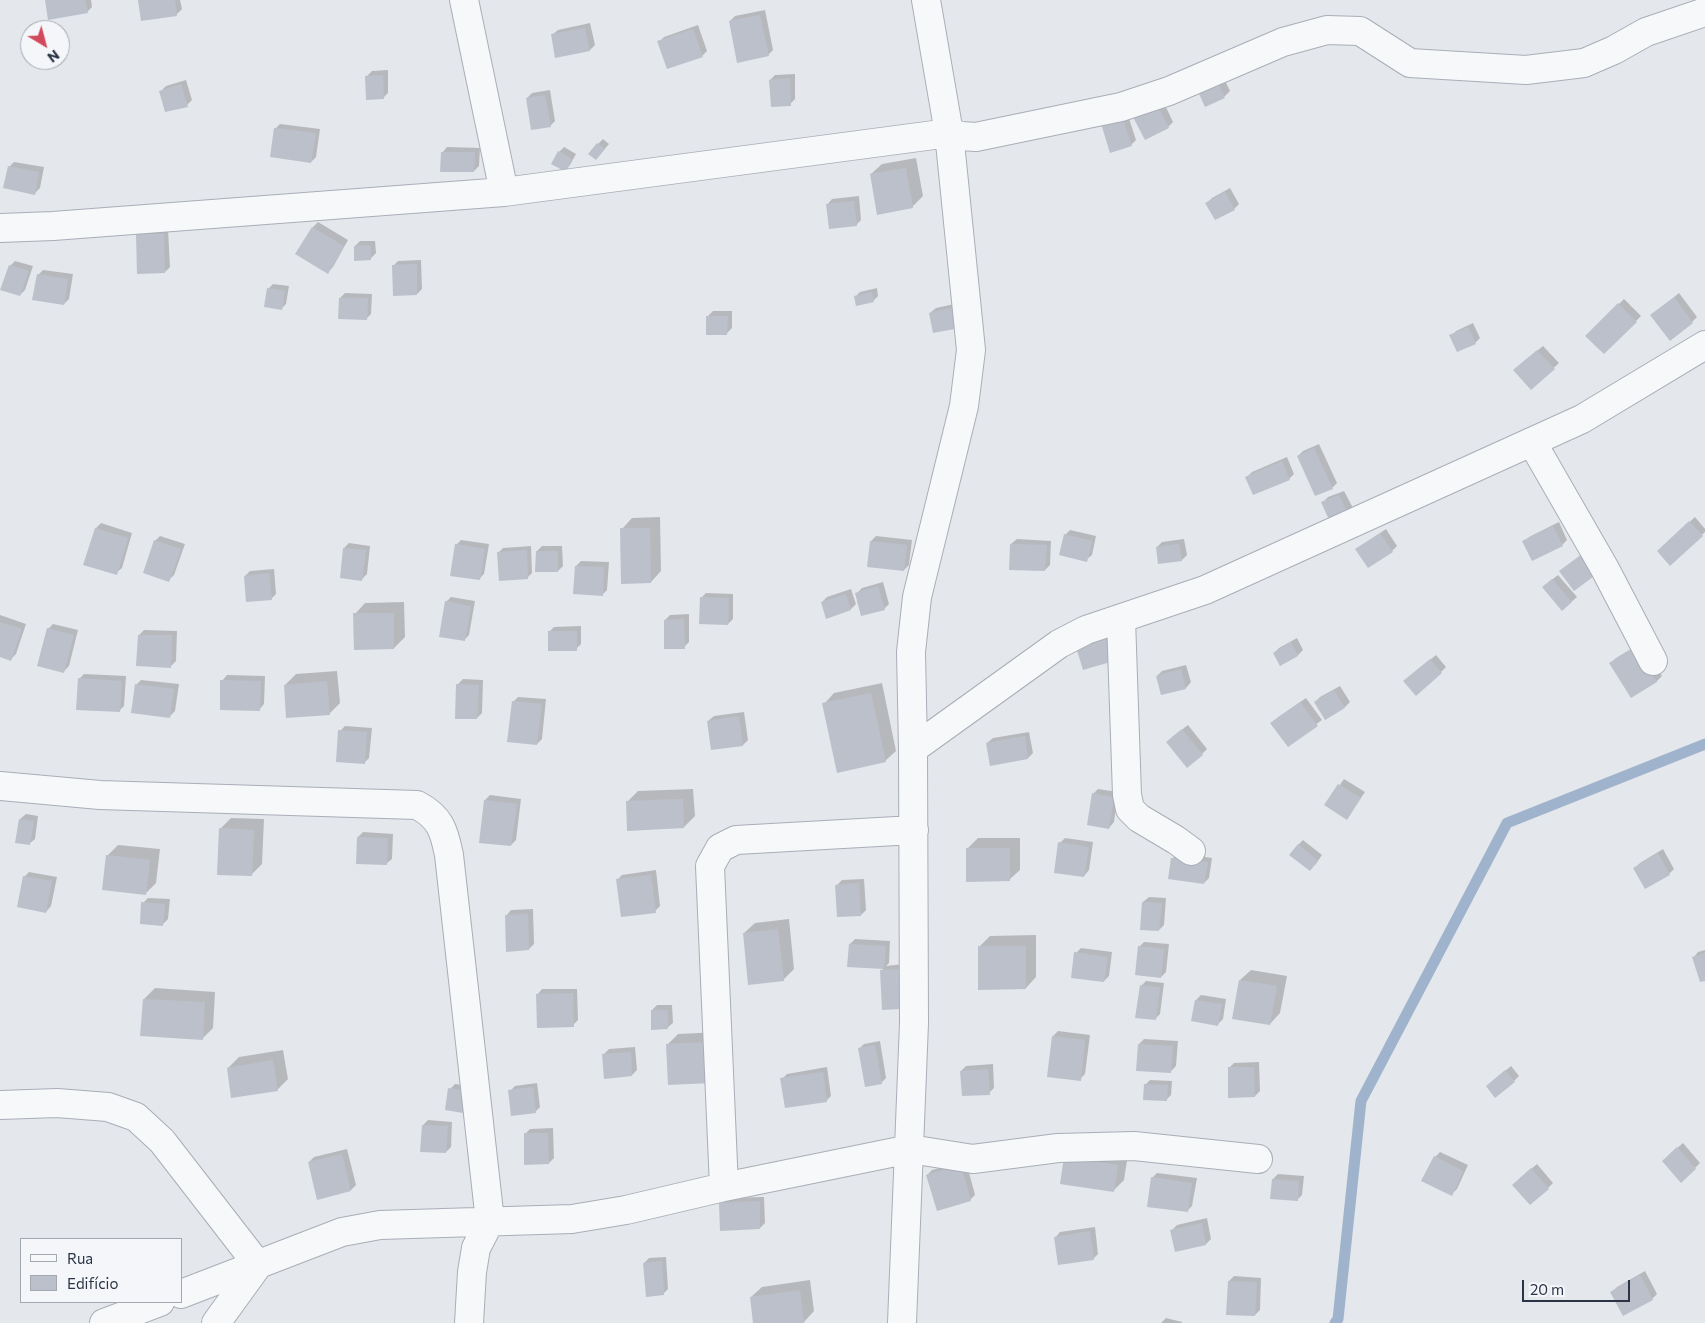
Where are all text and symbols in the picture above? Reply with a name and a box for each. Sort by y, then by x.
north arrow [20,20,70,70]
text: N [44,47,63,67]
legend [20,1238,182,1303]
text: Rua [67,1249,93,1267]
scale bar [1525,1270,1632,1302]
text: Edifício [67,1274,118,1292]
text: 20 m [1530,1280,1564,1298]

